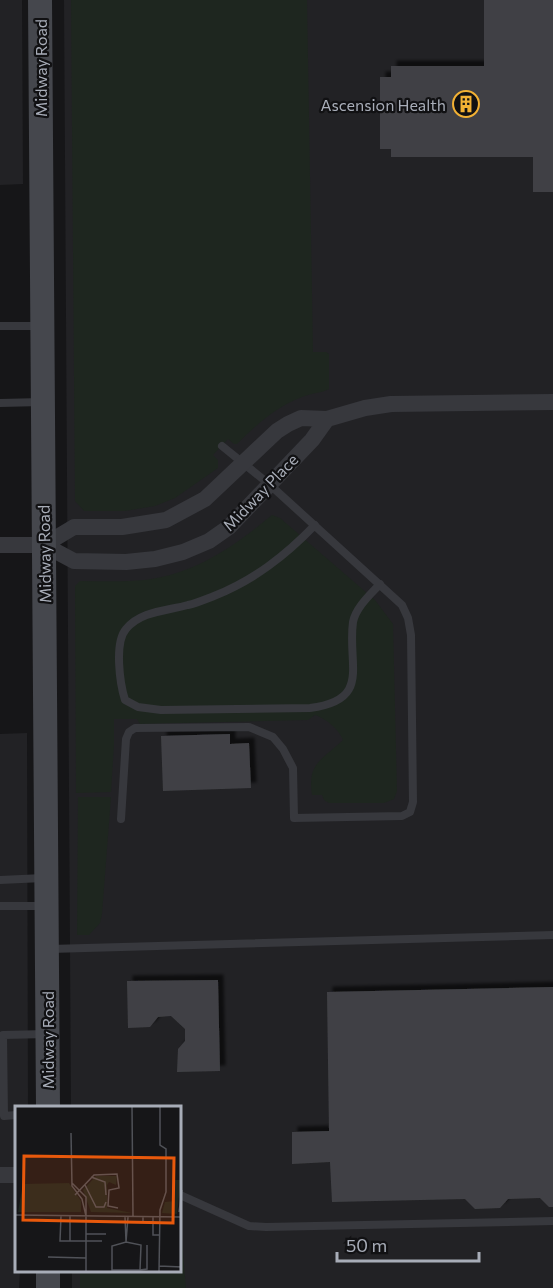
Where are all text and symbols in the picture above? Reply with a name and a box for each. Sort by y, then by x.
street label: Midway Road [31,19,50,117]
building icon: Ascension Health [451,89,481,119]
place label: Ascension Health [320,95,446,114]
street label: Midway Place [219,450,301,534]
street label: Midway Road [34,505,54,603]
street label: Midway Road [38,991,57,1089]
inset map [15,1106,182,1273]
scale bar [337,1225,480,1263]
text: 50 m [346,1234,387,1256]

